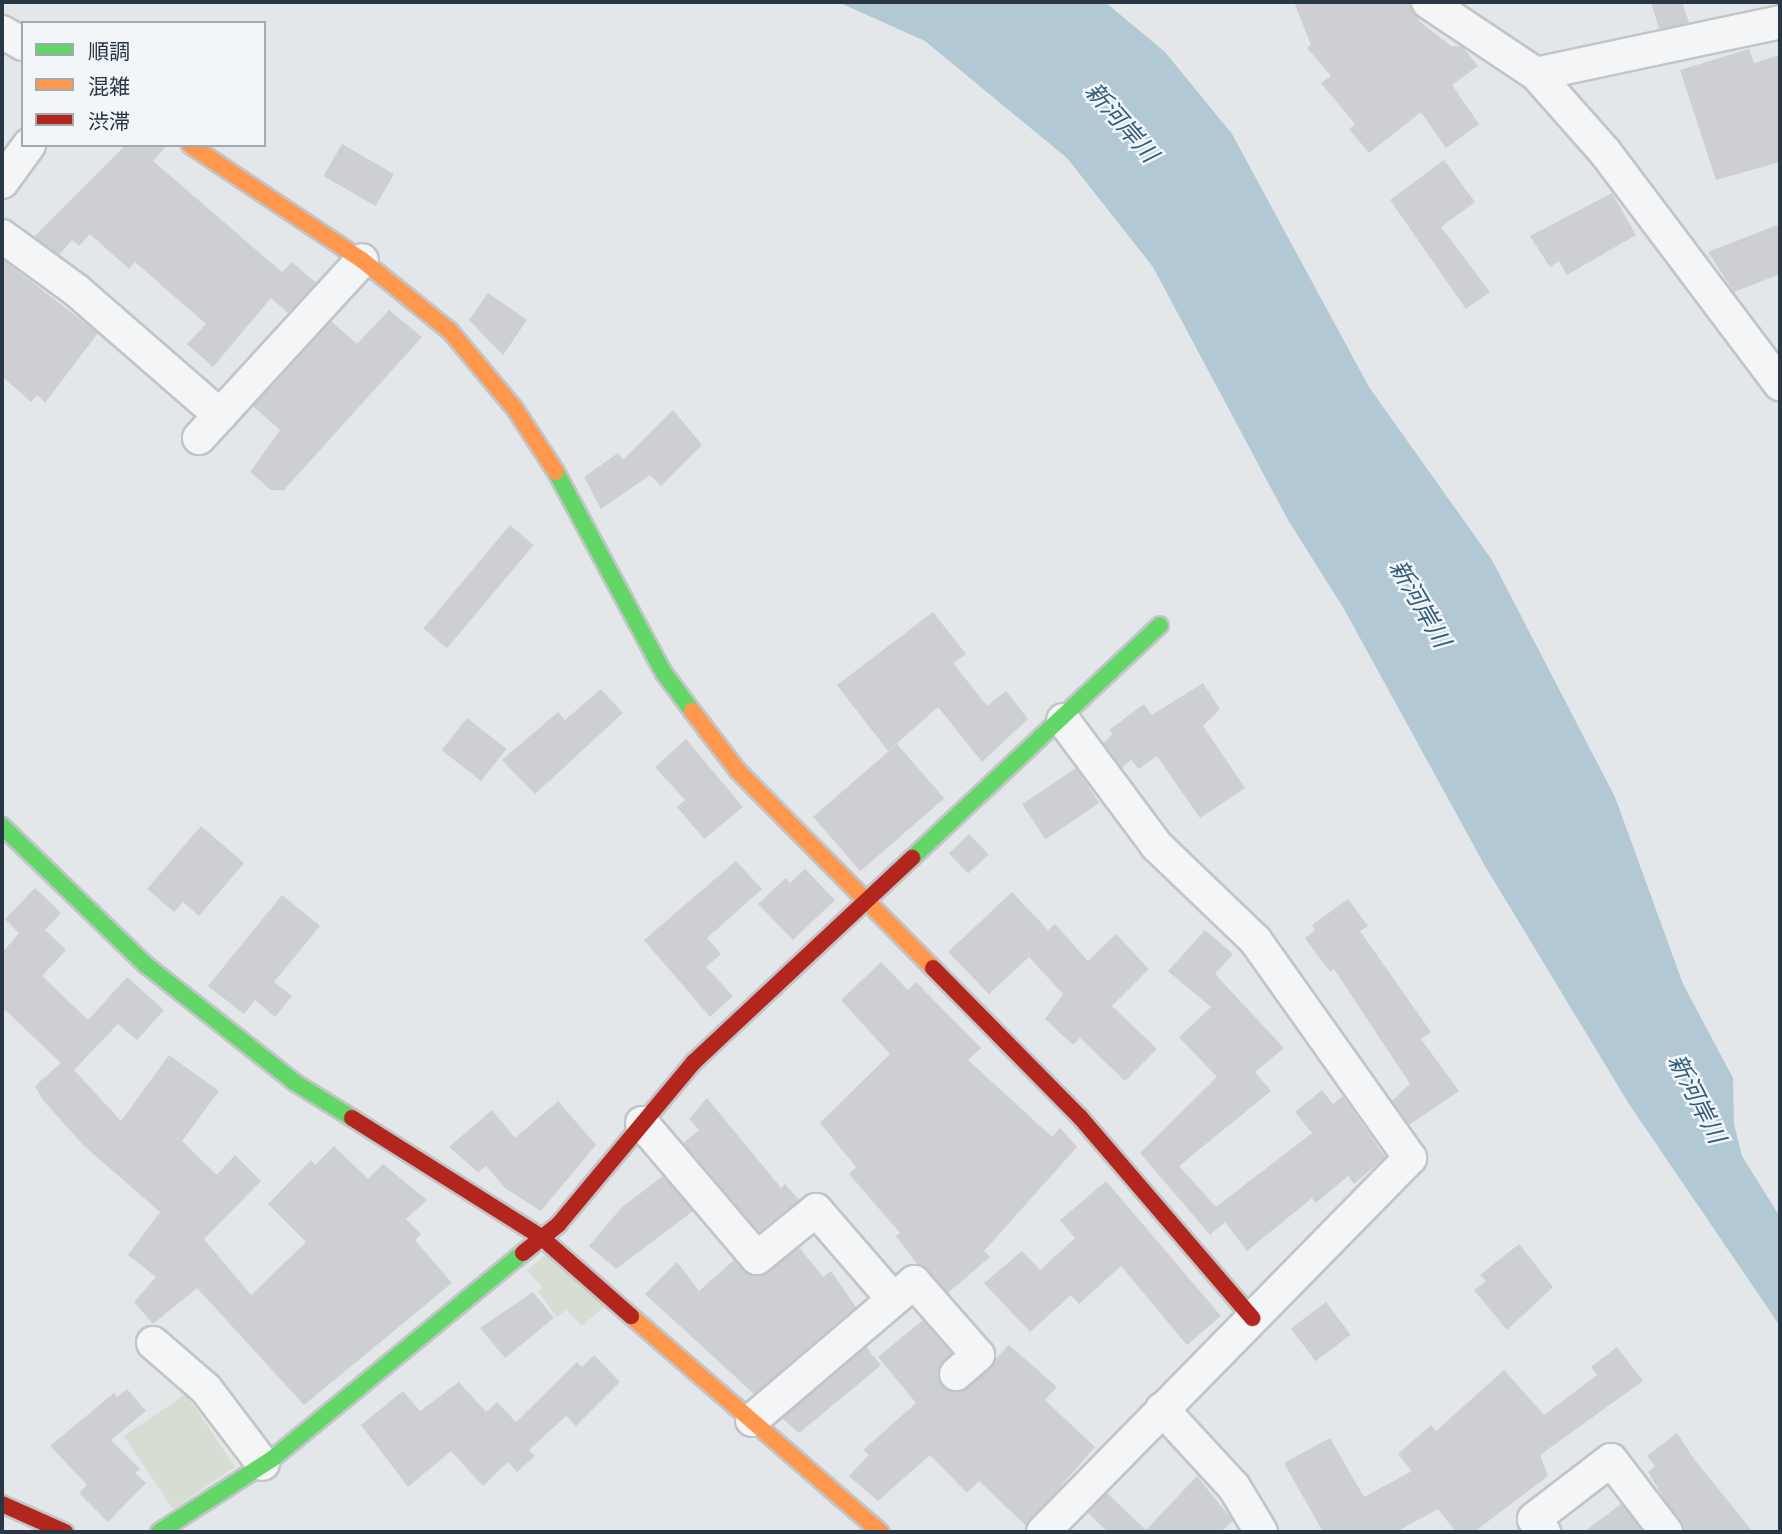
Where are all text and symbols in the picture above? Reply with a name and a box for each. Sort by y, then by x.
legend [21,21,266,147]
text: 順調 [88,40,130,65]
text: 混雑 [88,75,130,100]
water label: 新河岸川 [1079,77,1163,169]
text: 渋滞 [88,110,130,135]
water label: 新河岸川 [1383,555,1455,653]
water label: 新河岸川 [1661,1050,1731,1148]

